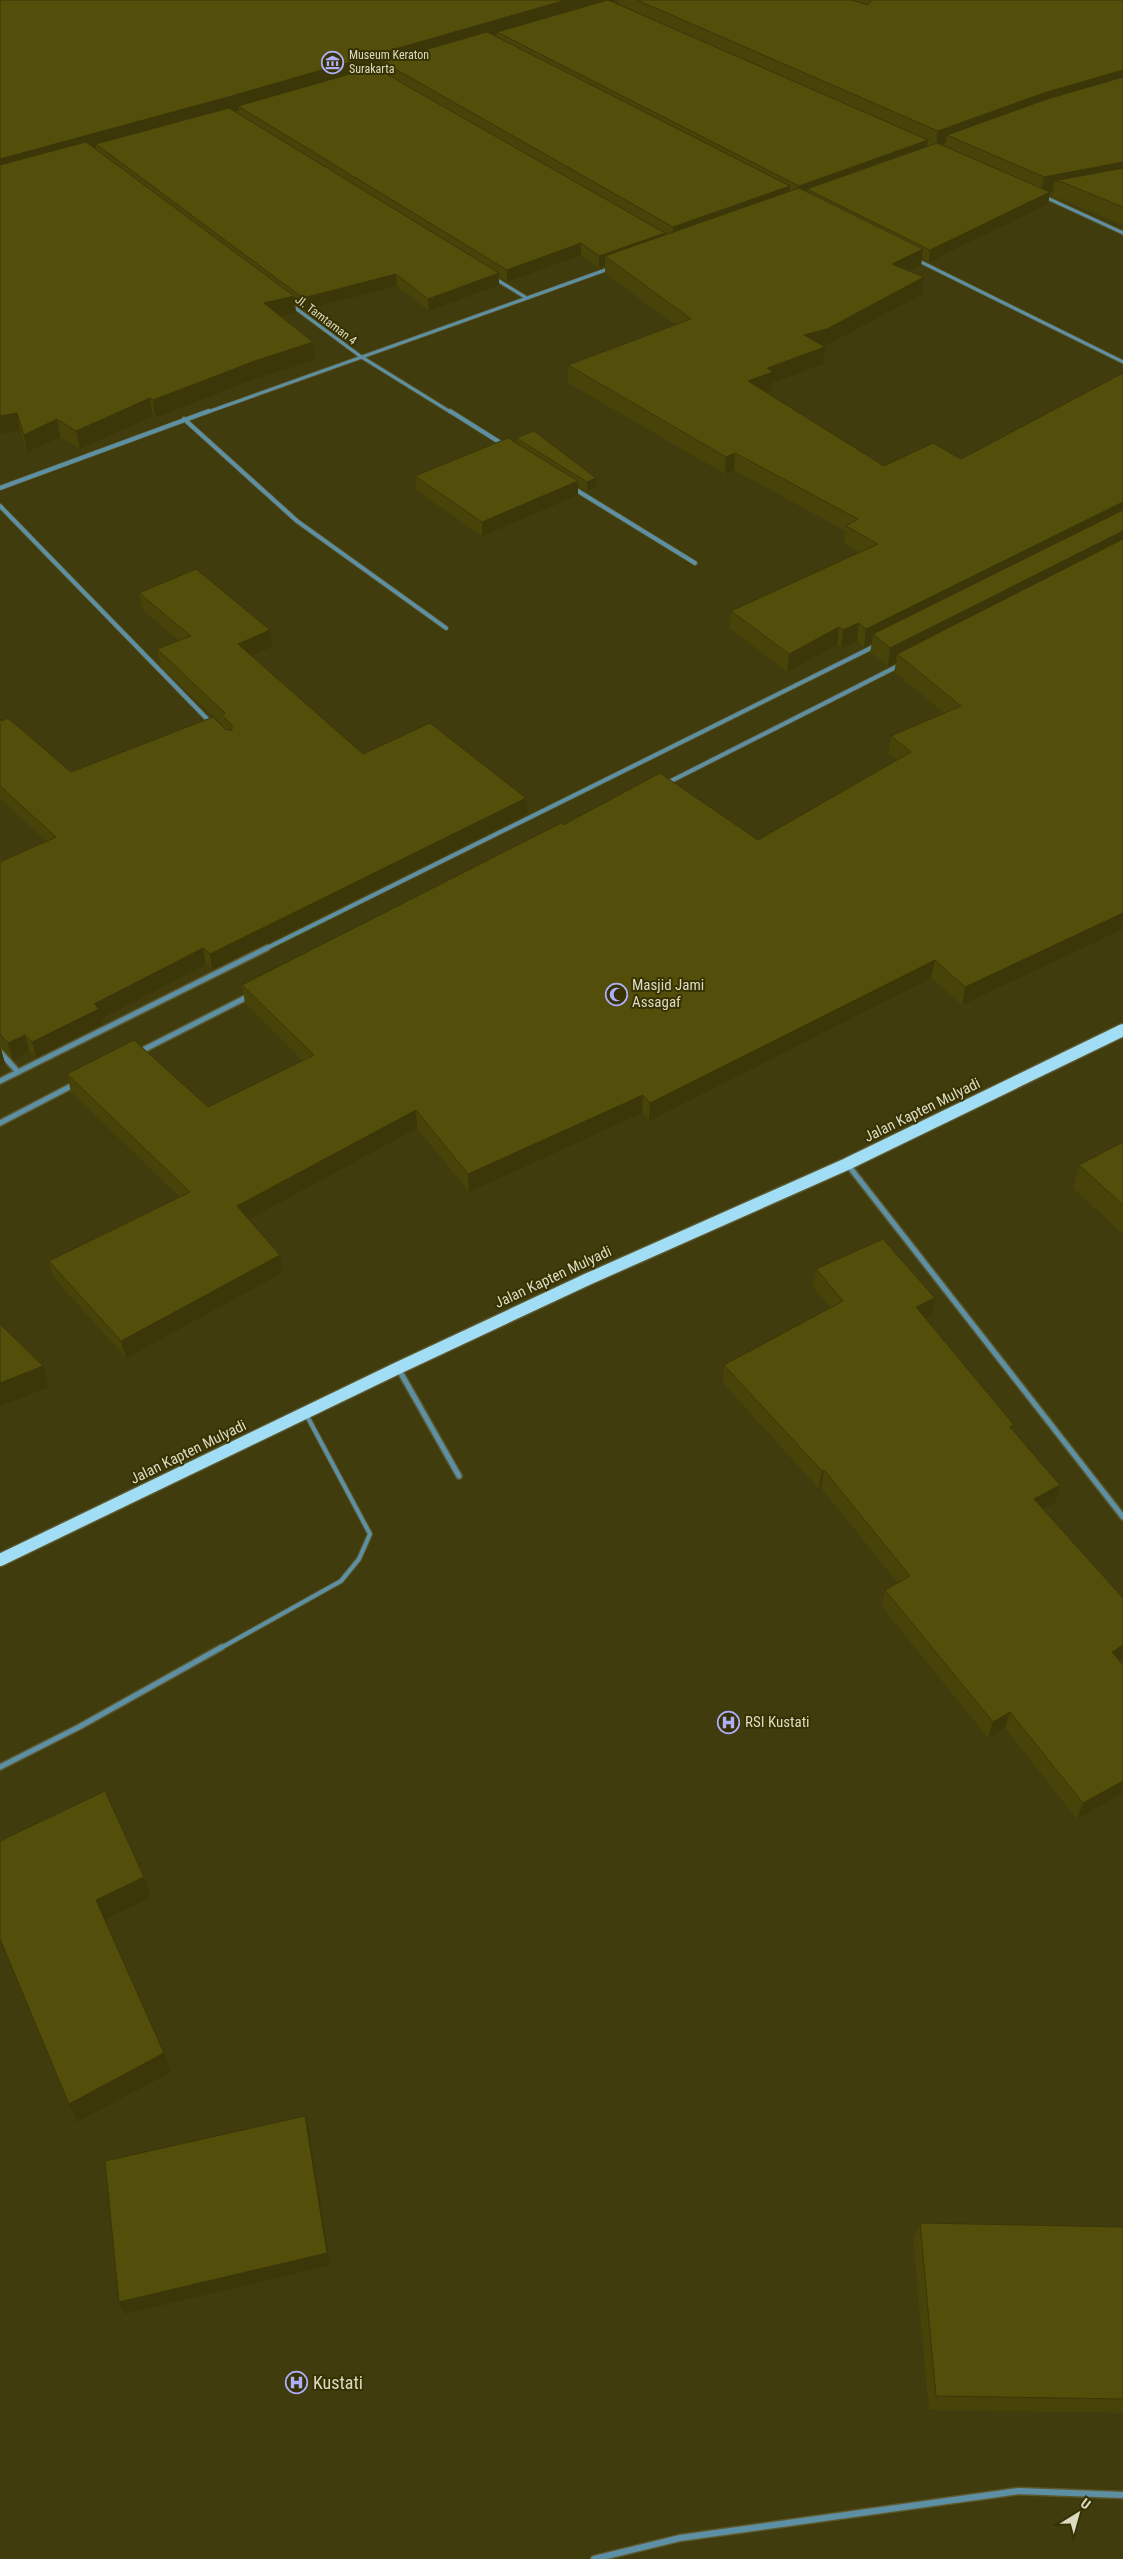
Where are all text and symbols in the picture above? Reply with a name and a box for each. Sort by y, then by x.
place label: Museum Keraton Surakarta [349,48,429,76]
museum icon: Museum Keraton Surakarta [321,50,345,74]
street label: Jl. Tamtaman 4 [293,292,359,348]
place label: Masjid Jami Assagaf [632,976,704,1011]
mosque icon: Masjid Jami Assagaf [604,982,628,1006]
street label: Jalan Kapten Mulyadi [861,1074,983,1146]
street label: Jalan Kapten Mulyadi [492,1242,614,1312]
street label: Jalan Kapten Mulyadi [127,1416,249,1488]
hospital icon: RSI Kustati [717,1710,741,1734]
place label: RSI Kustati [745,1713,810,1731]
hospital icon: Kustati [285,2370,309,2394]
place label: Kustati [313,2372,363,2393]
north arrow [1053,2489,1103,2539]
text: U [1078,2495,1094,2512]

